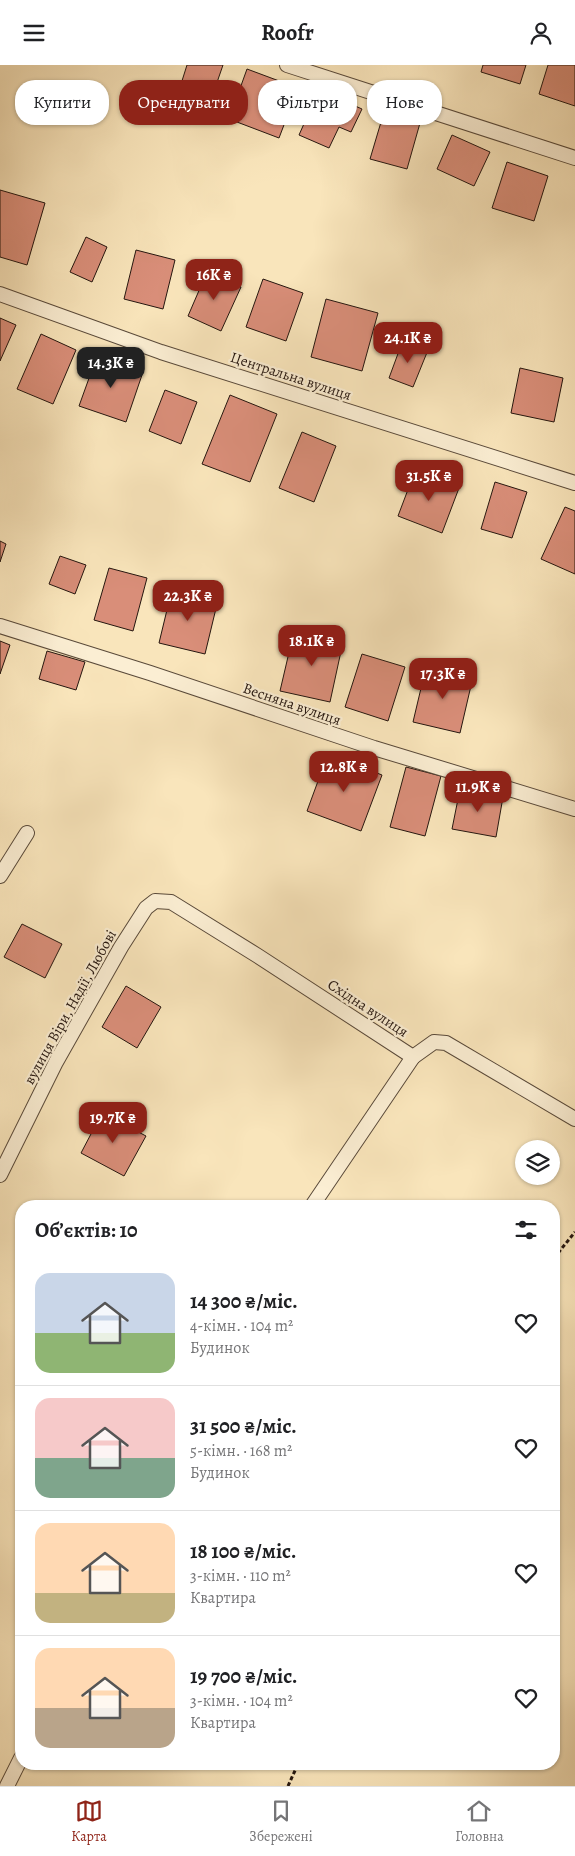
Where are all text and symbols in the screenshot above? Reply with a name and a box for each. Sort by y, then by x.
text: Roofr [261,18,314,48]
icon: menu [20,19,48,47]
icon: person [527,19,555,47]
chip: Купити [15,80,109,125]
chip: Орендувати [119,80,248,125]
chip: Фільтри [258,80,357,125]
chip: Нове [367,80,442,125]
pin: 16K ₴ [179,259,249,301]
text: 16K ₴ [196,264,232,286]
pin: 24.1K ₴ [362,321,454,364]
text: 24.1K ₴ [384,327,432,349]
pin: 14.3K ₴ [65,347,157,389]
street label: Центральна вулиця [228,347,354,405]
text: 14.3K ₴ [88,352,134,374]
pin: 31.5K ₴ [383,459,475,502]
text: 31.5K ₴ [406,465,452,487]
pin: 22.3K ₴ [142,579,234,622]
text: 22.3K ₴ [164,585,212,607]
pin: 18.1K ₴ [266,625,358,667]
text: 18.1K ₴ [289,630,335,652]
pin: 17.3K ₴ [397,657,489,700]
text: 17.3K ₴ [420,663,466,685]
street label: Весняна вулиця [240,678,344,730]
pin: 12.8K ₴ [298,751,390,793]
text: 12.8K ₴ [320,756,368,778]
pin: 11.9K ₴ [432,771,524,813]
text: 11.9K ₴ [455,776,501,798]
street label: вулиця Віри, Надії, Любові [19,926,121,1088]
street label: Східна вулиця [324,974,412,1042]
pin: 19.7K ₴ [67,1101,159,1144]
text: 19.7K ₴ [90,1107,136,1129]
map controls [515,1140,560,1185]
button: layers [515,1140,560,1185]
text: Об’єктів: 10 [35,1216,138,1244]
icon: filters [512,1216,540,1244]
text: 14 300 ₴/міс. [190,1287,298,1315]
icon: home [75,1293,135,1353]
icon: heart [512,1309,540,1337]
text: 4-кімн. · 104 m² [190,1315,293,1337]
text: Будинок [190,1337,250,1359]
text: 31 500 ₴/міс. [190,1412,297,1440]
icon: home [75,1418,135,1478]
icon: heart [512,1434,540,1462]
text: 5-кімн. · 168 m² [190,1440,292,1462]
text: Будинок [190,1462,250,1484]
text: 18 100 ₴/міс. [190,1537,296,1565]
icon: home [75,1543,135,1603]
icon: heart [512,1559,540,1587]
text: 3-кімн. · 110 m² [190,1565,291,1587]
text: Квартира [190,1587,256,1609]
text: 19 700 ₴/міс. [190,1662,298,1690]
icon: home [75,1668,135,1728]
icon: heart [512,1684,540,1712]
text: 3-кімн. · 104 m² [190,1690,293,1712]
text: Квартира [190,1712,256,1734]
tab: Карта [71,1797,107,1846]
tab: Збережені [249,1797,313,1846]
tab: Головна [455,1797,504,1846]

